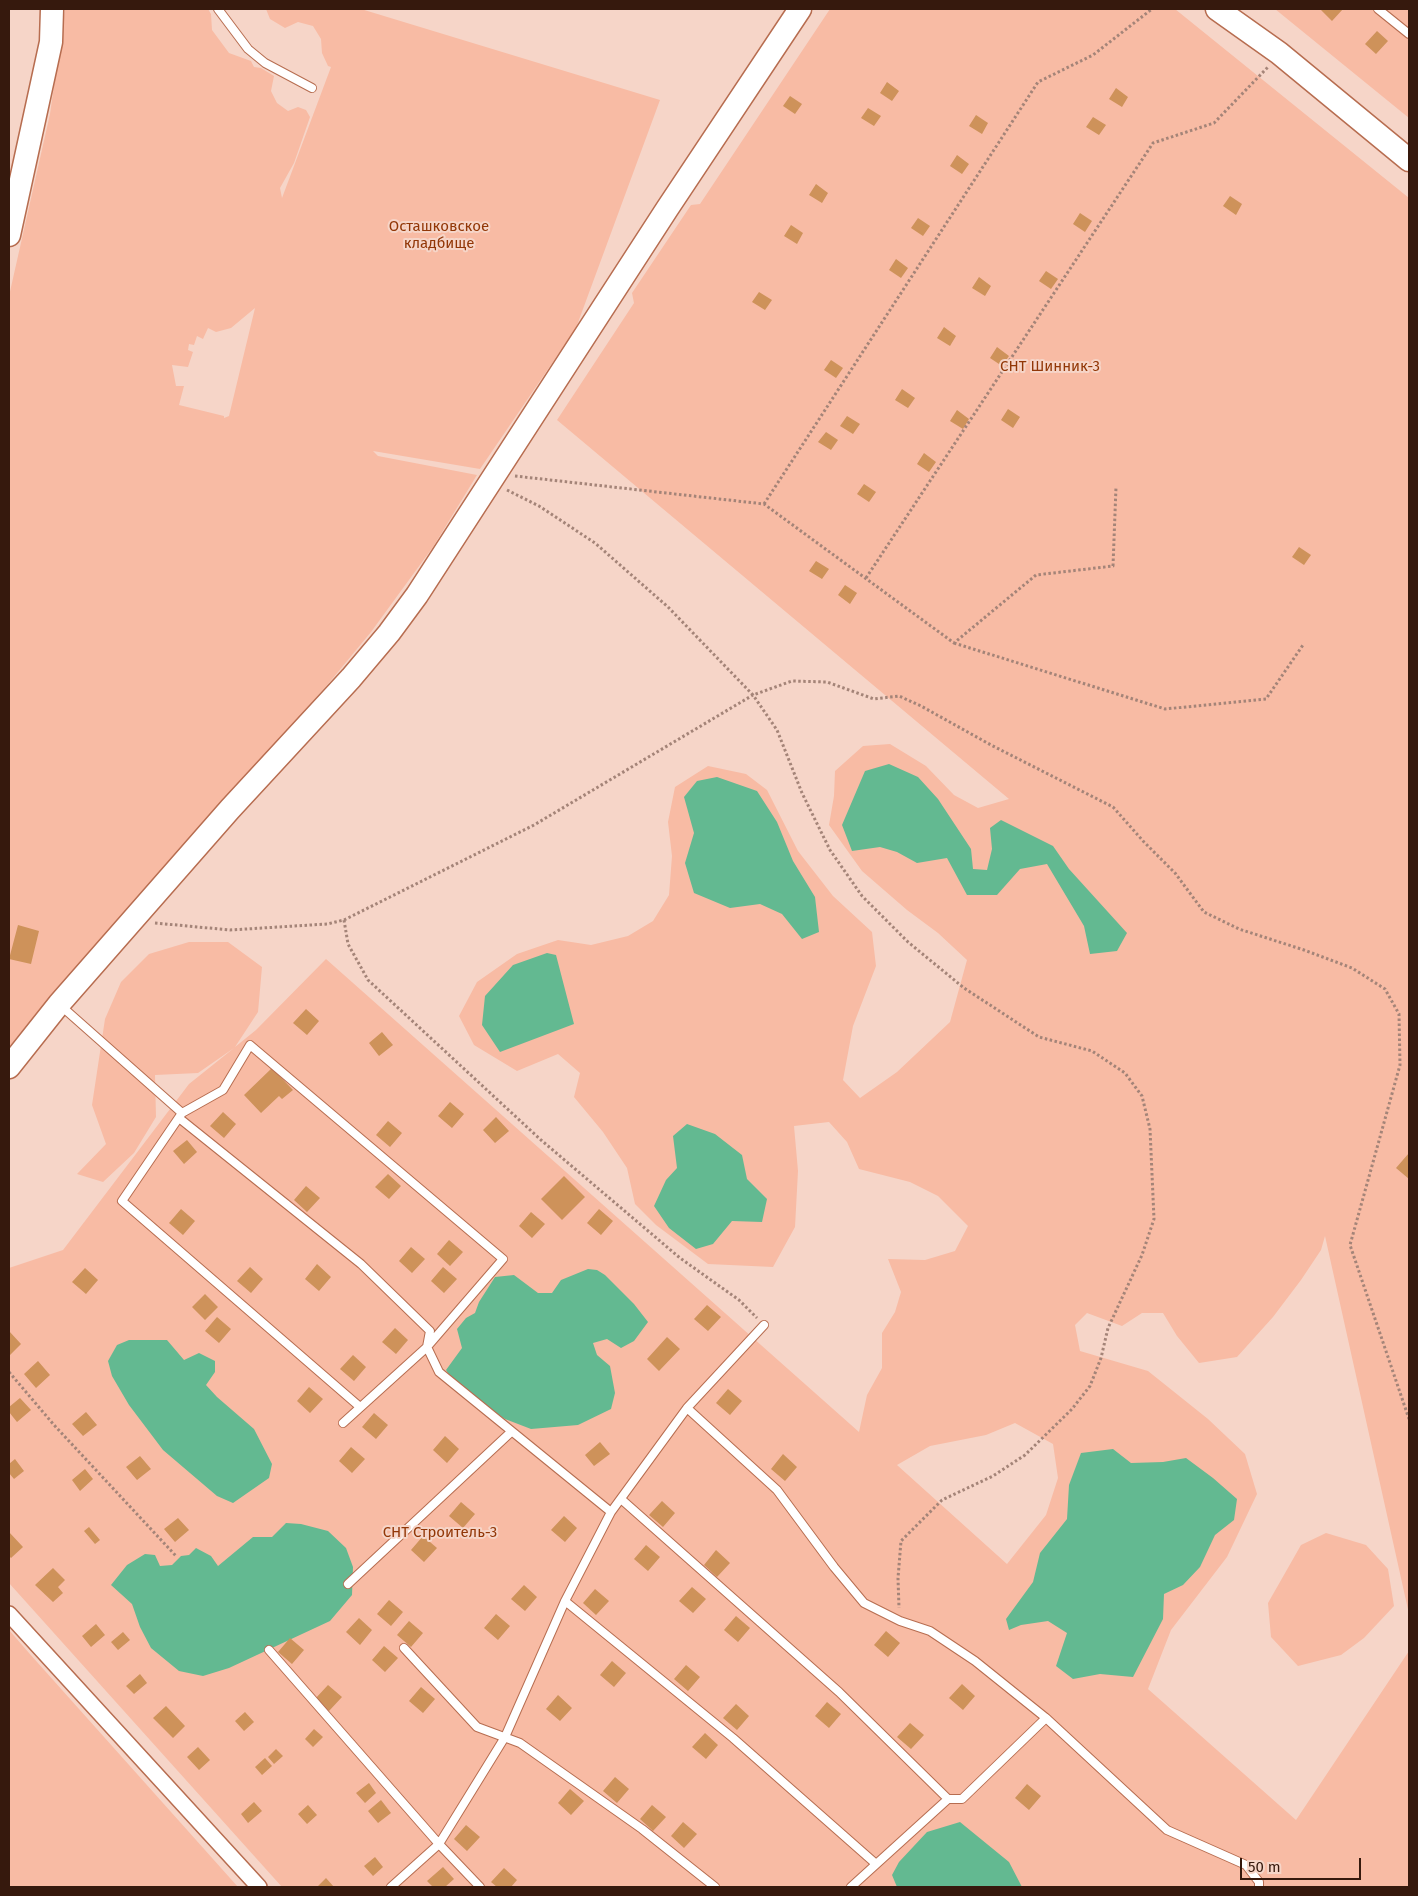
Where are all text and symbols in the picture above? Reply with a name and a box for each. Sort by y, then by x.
park label: Осташковское кладбище [389,218,489,253]
park label: СНТ Шинник-3 [1000,358,1100,376]
park label: СНТ Строитель-3 [383,1524,497,1542]
scale bar [1243,1848,1364,1880]
text: 50 m [1248,1858,1281,1876]

